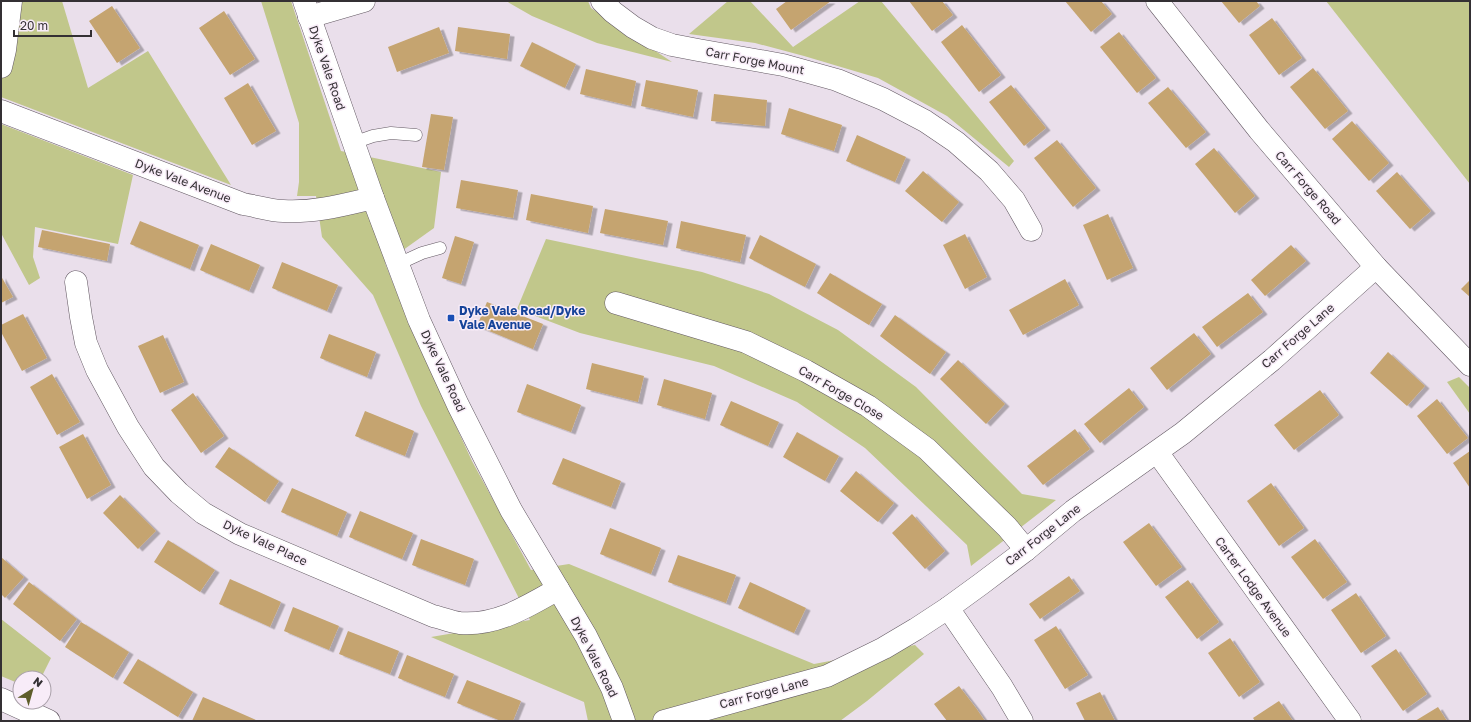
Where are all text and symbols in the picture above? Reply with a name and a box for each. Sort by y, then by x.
scale bar [14,12,91,38]
text: 20 m [20,18,48,33]
street label: Dyke Vale Road [306,23,349,112]
street label: Carr Forge Mount [704,44,806,77]
street label: Carr Forge Road [1272,148,1344,228]
street label: Dyke Vale Avenue [133,155,233,206]
street label: Carr Forge Lane [1258,300,1337,371]
place label: Dyke Vale Road/Dyke Vale Avenue [459,303,585,332]
marker: Dyke Vale Road/Dyke Vale Avenue [446,313,456,323]
street label: Dyke Vale Road [418,327,469,414]
street label: Carr Forge Close [796,362,887,423]
street label: Carr Forge Lane [1002,501,1083,569]
street label: Dyke Vale Place [221,516,310,569]
street label: Carter Lodge Avenue [1212,534,1295,640]
street label: Dyke Vale Road [568,614,621,700]
north arrow [12,670,52,710]
street label: Carr Forge Lane [718,673,810,712]
text: N [31,674,46,689]

